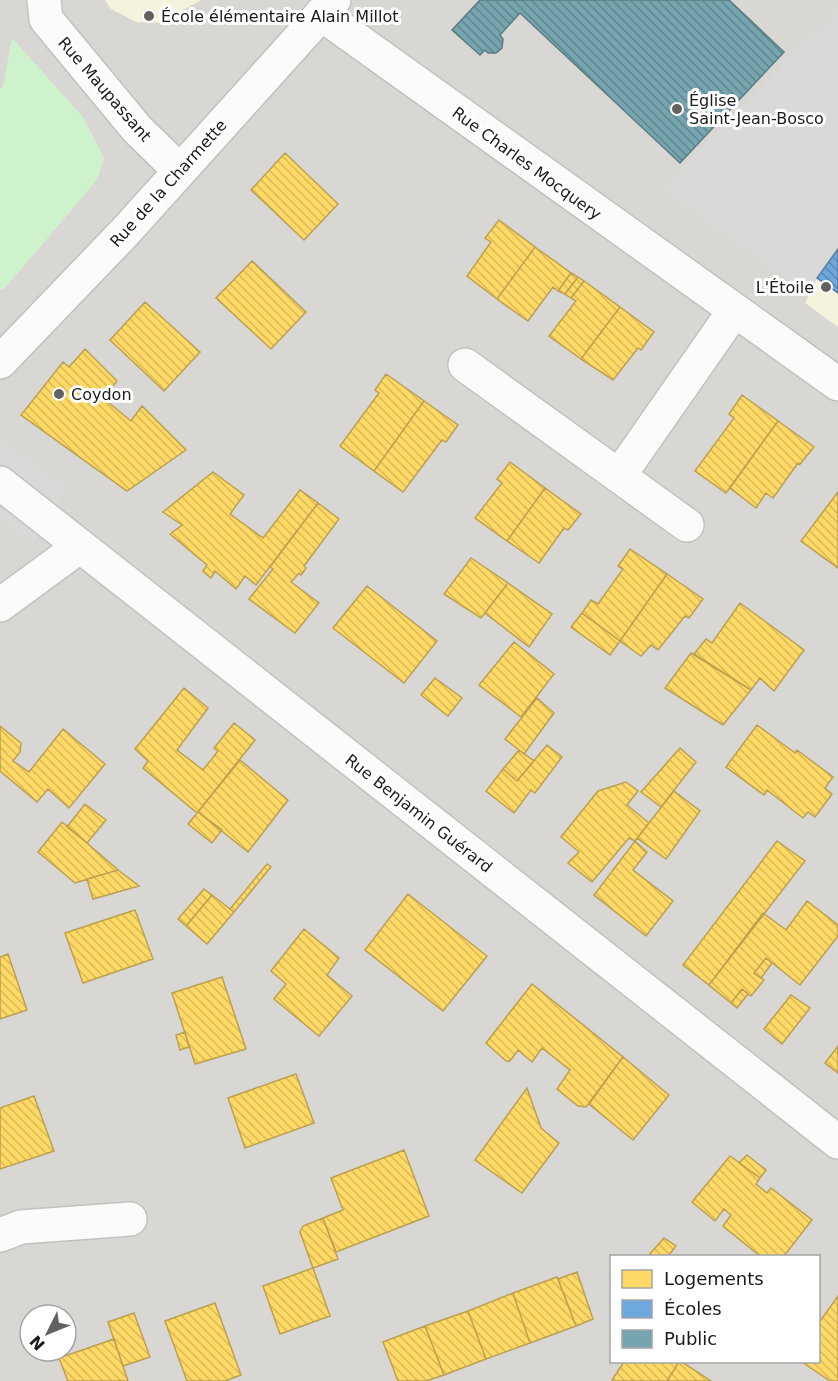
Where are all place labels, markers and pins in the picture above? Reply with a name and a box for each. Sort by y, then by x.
place label: École élémentaire Alain Millot [161,7,399,26]
marker: École élémentaire Alain Millot [142,9,156,23]
place label: Église Saint-Jean-Bosco [689,91,824,128]
marker: Église Saint-Jean-Bosco [670,102,684,116]
place label: L'Étoile [756,278,814,297]
marker: L'Étoile [819,280,833,294]
place label: Coydon [71,385,132,404]
marker: Coydon [52,387,66,401]

